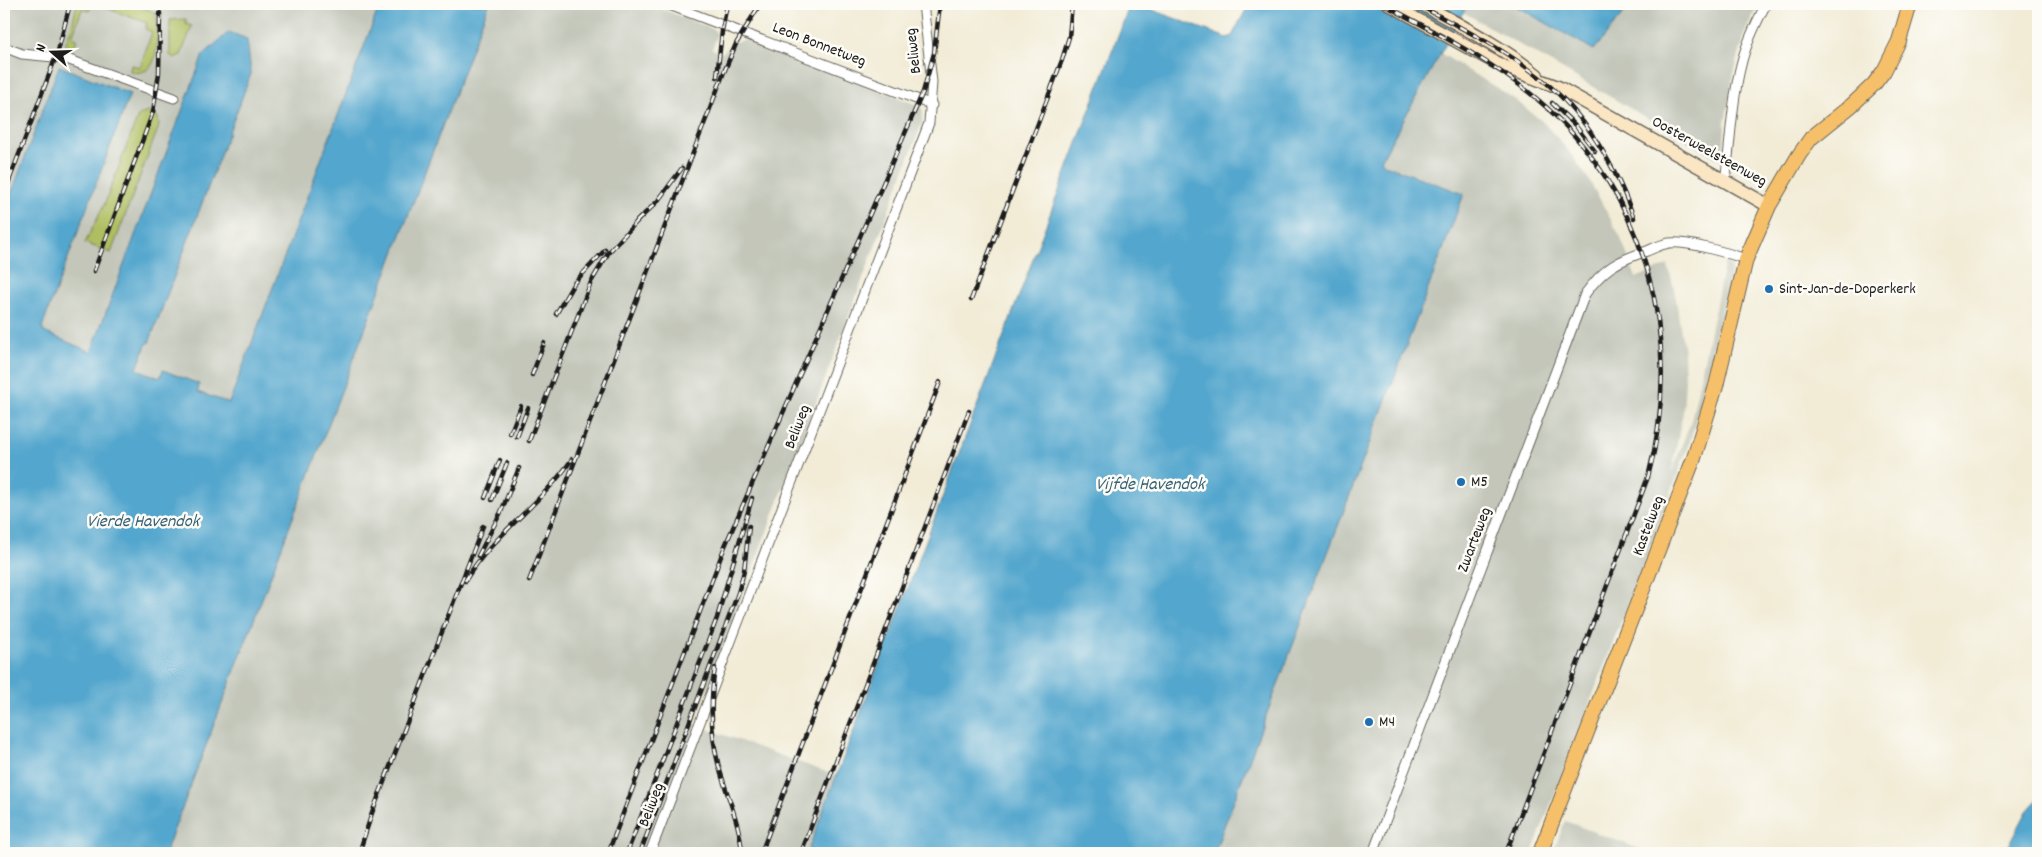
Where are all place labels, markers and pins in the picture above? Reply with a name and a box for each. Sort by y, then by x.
place label: Sint-Jan-de-Doperkerk [1779,278,1916,301]
marker: Sint-Jan-de-Doperkerk [1763,283,1775,295]
place label: M5 [1471,471,1488,494]
marker: M5 [1455,476,1467,488]
place label: M4 [1379,711,1395,734]
marker: M4 [1363,716,1375,728]

